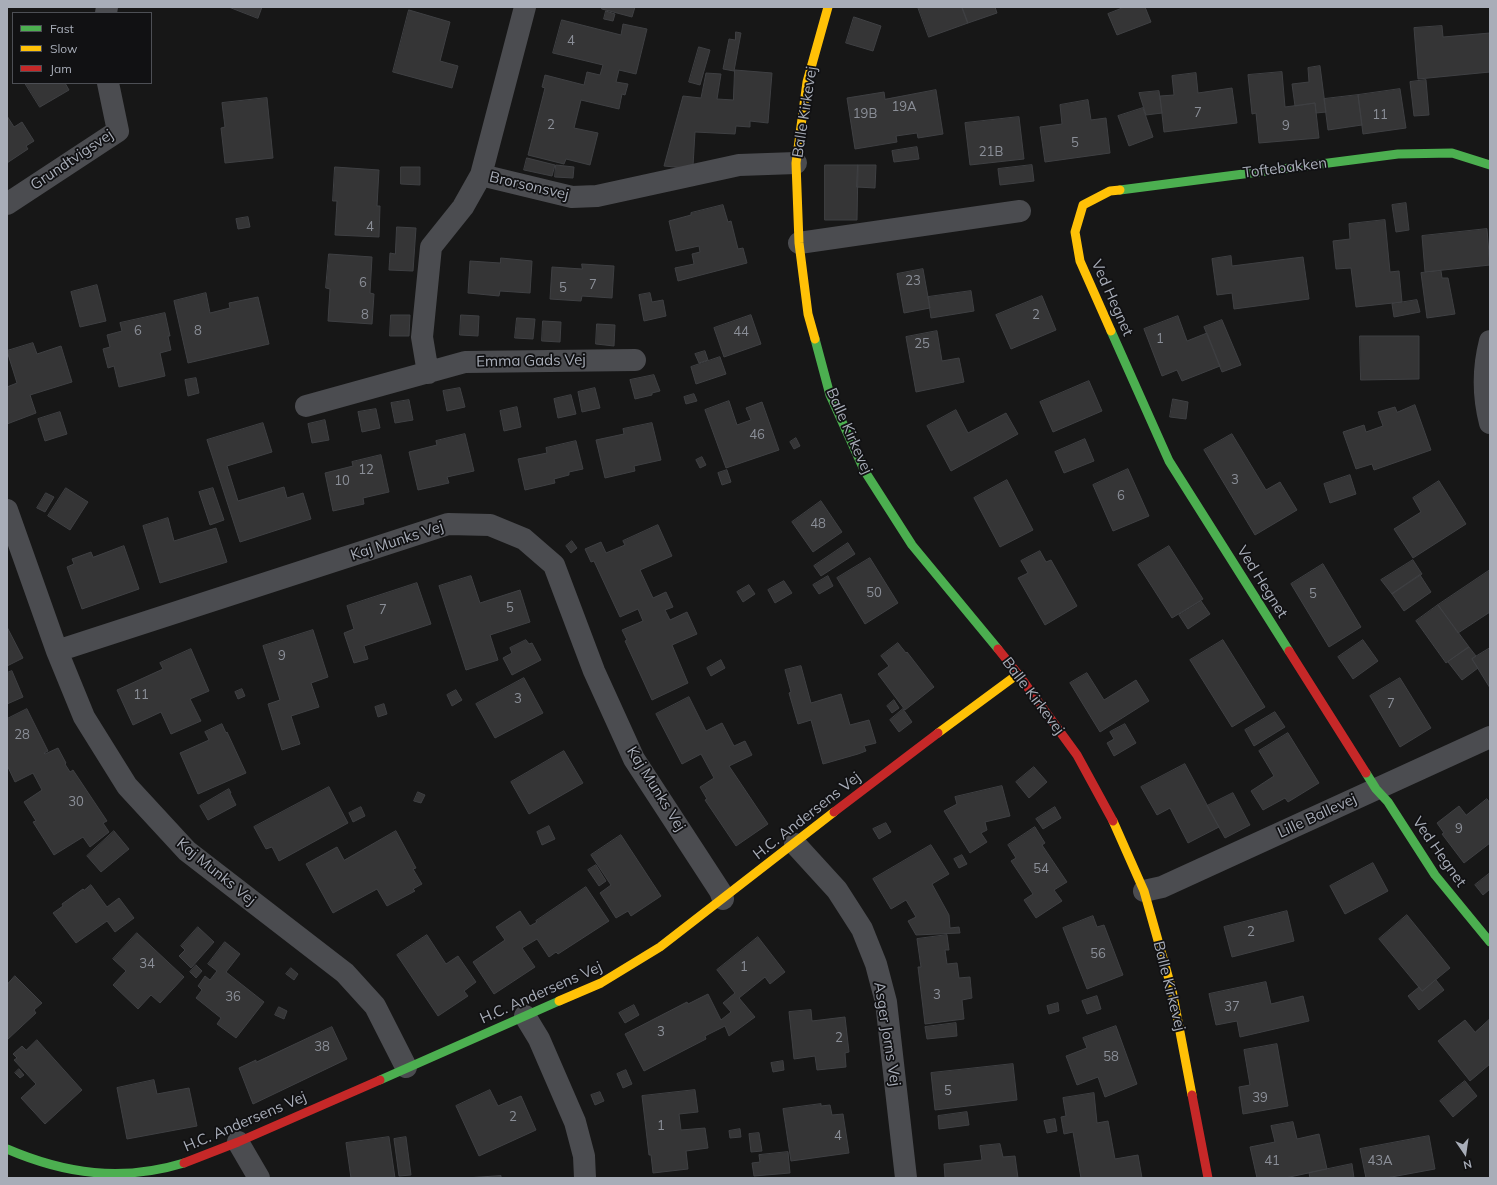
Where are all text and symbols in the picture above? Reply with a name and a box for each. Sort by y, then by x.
legend [12,12,152,84]
text: Fast [50,21,74,36]
house number: 4 [567,33,575,49]
text: Slow [50,41,78,56]
text: Jam [50,61,72,76]
street label: Balle Kirkevej [789,65,821,159]
house number: 19A [891,99,917,115]
house number: 7 [1194,105,1202,121]
house number: 19B [853,106,877,122]
house number: 11 [1372,107,1388,123]
house number: 2 [547,117,555,133]
house number: 9 [1282,118,1290,134]
street label: Grundtvigsvej [27,126,117,194]
house number: 5 [1071,135,1079,151]
house number: 21B [979,144,1003,160]
street label: Toftebakken [1242,154,1328,182]
street label: Brorsonsvej [487,168,571,204]
house number: 4 [366,219,374,235]
street label: Ved Hegnet [1087,257,1137,339]
house number: 23 [905,273,921,289]
house number: 6 [359,275,367,291]
house number: 7 [589,277,597,293]
house number: 5 [559,280,567,296]
house number: 8 [361,307,369,323]
house number: 2 [1032,307,1040,323]
house number: 6 [134,323,142,339]
house number: 8 [194,323,202,339]
house number: 44 [733,324,749,340]
house number: 1 [1156,331,1164,347]
house number: 25 [914,336,930,352]
street label: Emma Gads Vej [476,351,586,371]
street label: Balle Kirkevej [822,385,876,477]
house number: 46 [749,427,765,443]
house number: 12 [358,462,374,478]
house number: 3 [1231,472,1239,488]
house number: 10 [334,473,350,489]
house number: 6 [1117,488,1125,504]
house number: 48 [810,516,826,532]
street label: Kaj Munks Vej [348,518,446,564]
street label: Ved Hegnet [1233,543,1291,621]
house number: 50 [866,585,882,601]
house number: 5 [1309,586,1317,602]
house number: 5 [506,600,514,616]
house number: 7 [379,602,387,618]
house number: 9 [278,648,286,664]
street label: Balle Kirkevej [998,654,1068,738]
house number: 11 [133,687,149,703]
house number: 3 [514,691,522,707]
house number: 7 [1387,696,1395,712]
house number: 28 [14,727,30,743]
street label: Kaj Munks Vej [623,743,689,835]
street label: H.C. Andersens Vej [750,768,864,864]
street label: Lille Ballevej [1275,790,1359,842]
house number: 30 [68,794,84,810]
street label: Ved Hegnet [1408,813,1470,891]
house number: 9 [1455,821,1463,837]
street label: Kaj Munks Vej [173,835,259,909]
house number: 54 [1033,861,1049,877]
house number: 2 [1247,924,1255,940]
street label: Balle Kirkevej [1149,939,1189,1033]
house number: 56 [1090,946,1106,962]
house number: 34 [139,956,155,972]
street label: H.C. Andersens Vej [477,958,605,1028]
house number: 1 [740,959,748,975]
street label: Asger Jorns Vej [870,981,904,1087]
house number: 3 [933,987,941,1003]
house number: 36 [225,989,241,1005]
house number: 37 [1224,999,1240,1015]
house number: 3 [657,1024,665,1040]
house number: 2 [835,1030,843,1046]
house number: 38 [314,1039,330,1055]
house number: 58 [1103,1049,1119,1065]
house number: 5 [944,1083,952,1099]
street label: H.C. Andersens Vej [181,1088,309,1156]
house number: 39 [1252,1090,1268,1106]
house number: 2 [509,1109,517,1125]
house number: 1 [657,1118,665,1134]
house number: 4 [834,1128,842,1144]
north arrow [1445,1133,1485,1173]
house number: 41 [1264,1153,1280,1169]
house number: 43A [1367,1153,1393,1169]
text: N [1462,1157,1473,1172]

